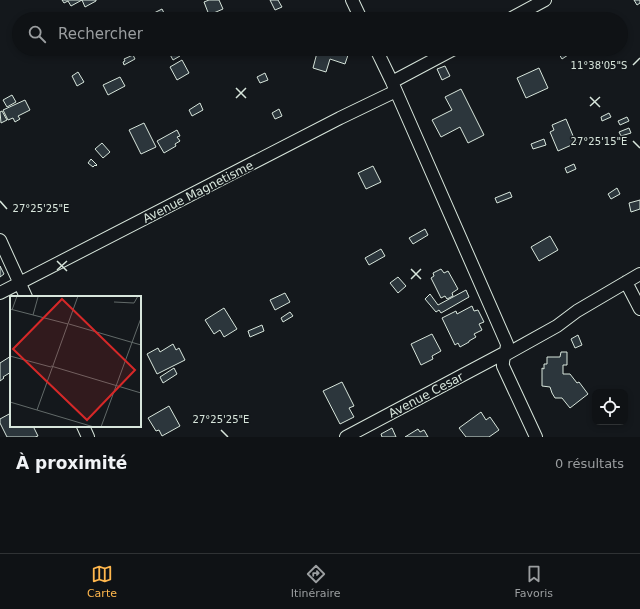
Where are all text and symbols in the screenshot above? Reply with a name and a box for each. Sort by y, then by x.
search box [12,12,628,56]
icon: search [26,23,48,45]
text: Rechercher [58,25,143,43]
text: 11°38'05"S [571,60,627,71]
text: 27°25'15"E [571,136,627,147]
street label: Avenue Magnetisme [140,158,256,226]
text: 27°25'25"E [13,203,69,214]
inset map [10,296,141,427]
street label: Avenue Cesar [386,369,466,421]
map controls [592,389,628,425]
button: locate [592,389,628,425]
text: 27°25'25"E [193,414,249,425]
text: À proximité [16,453,127,473]
text: 0 résultats [555,456,624,471]
tab: Carte [87,563,117,600]
tab: Itinéraire [291,563,341,600]
tab: Favoris [514,563,553,600]

